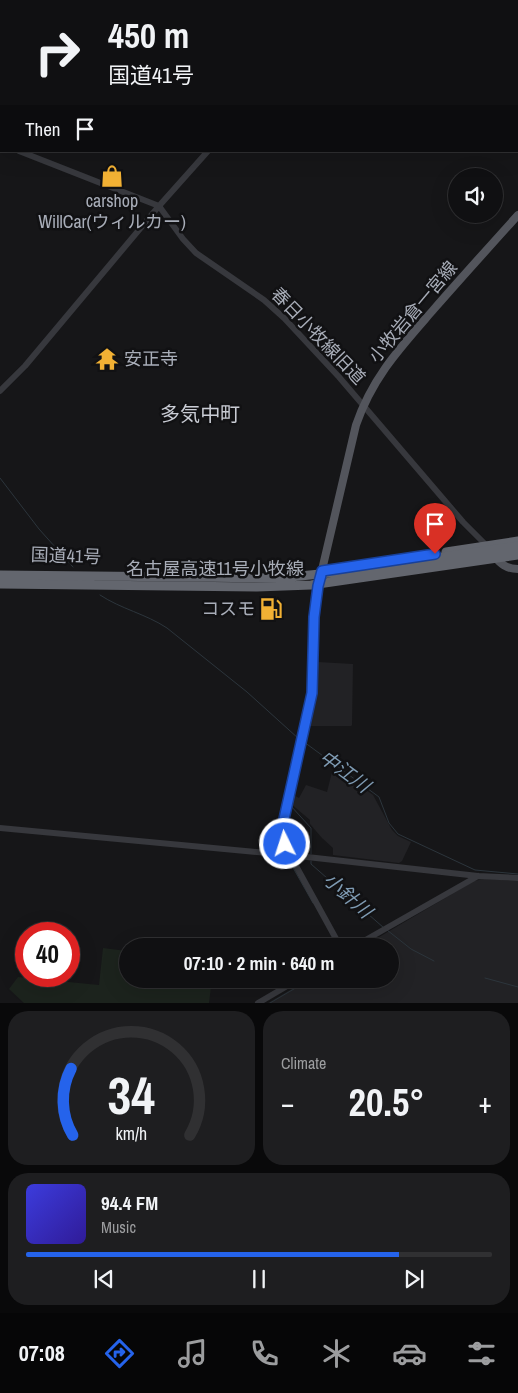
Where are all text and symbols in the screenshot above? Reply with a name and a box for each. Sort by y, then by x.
text: 450 m [108,12,189,59]
icon: right [25,20,90,85]
text: 国道41号 [108,60,194,90]
icon: arrive [71,115,99,143]
text: Then [25,116,61,142]
shop icon: carshop WillCar(ウィルカー) [99,163,125,189]
map controls [448,168,503,223]
button: sound [448,168,503,223]
place label: carshop WillCar(ウィルカー) [38,188,186,234]
street label: 小牧岩倉一宮線 [363,255,463,368]
street label: 春日小牧線旧道 [266,282,371,390]
temple icon: 安正寺 [94,346,120,372]
place label: 安正寺 [124,346,178,371]
district label: 多気中町 [160,400,240,427]
pin [414,503,456,554]
icon: arrive [421,510,449,538]
street label: 国道41号 [30,542,102,569]
street label: 名古屋高速11号小牧線 [126,556,304,581]
place label: コスモ [201,596,255,621]
fuel station icon: コスモ [258,596,284,622]
water label: 中江川 [314,744,377,799]
position arrow [258,817,310,869]
water label: 小針川 [318,866,379,925]
speed limit sign: 40 [15,922,80,987]
text: 07:10 · 2 min · 640 m [184,950,334,976]
text: Climate [281,1052,326,1074]
text: 34 [108,1060,155,1130]
text: 20.5° [349,1077,424,1128]
text: − [281,1084,294,1122]
text: + [479,1084,492,1122]
text: km/h [116,1122,147,1146]
text: 94.4 FM [101,1190,158,1216]
text: Music [101,1216,136,1238]
icon: previous [90,1265,118,1293]
icon: pause [245,1265,273,1293]
icon: next [400,1265,428,1293]
icon: directions [102,1336,137,1371]
icon: music [175,1336,210,1371]
icon: phone [247,1336,282,1371]
icon: climate [319,1336,354,1371]
icon: car [392,1336,427,1371]
icon: filters [464,1336,499,1371]
text: 07:08 [19,1338,65,1368]

